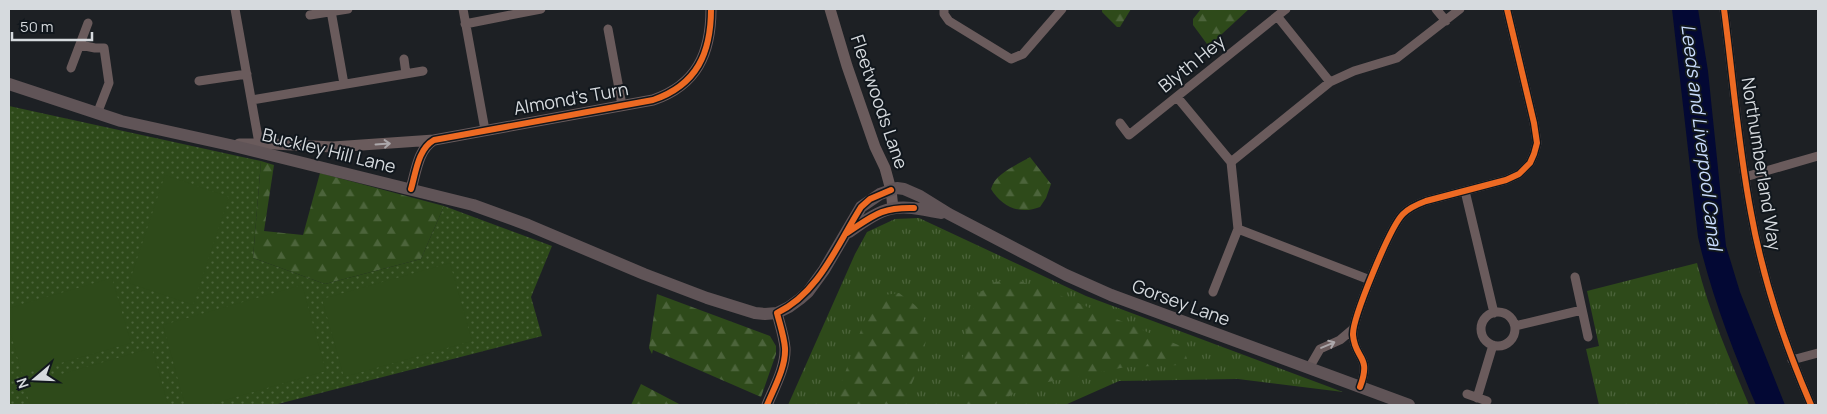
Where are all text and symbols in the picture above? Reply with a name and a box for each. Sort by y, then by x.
scale bar [12,10,92,42]
text: 50 m [20,16,54,37]
water label: Leeds and Liverpool Canal [1675,22,1729,254]
street label: Blyth Hey [1153,29,1230,97]
street label: Fleetwoods Lane [846,31,914,172]
street label: Almond's Turn [512,76,630,120]
street label: Northumberland Way [1736,76,1788,253]
street label: Buckley Hill Lane [260,122,399,178]
one-way arrow [375,139,391,148]
street label: Gorsey Lane [1129,273,1234,331]
one-way arrow [1320,340,1335,350]
north arrow [10,354,60,404]
text: N [12,376,33,391]

